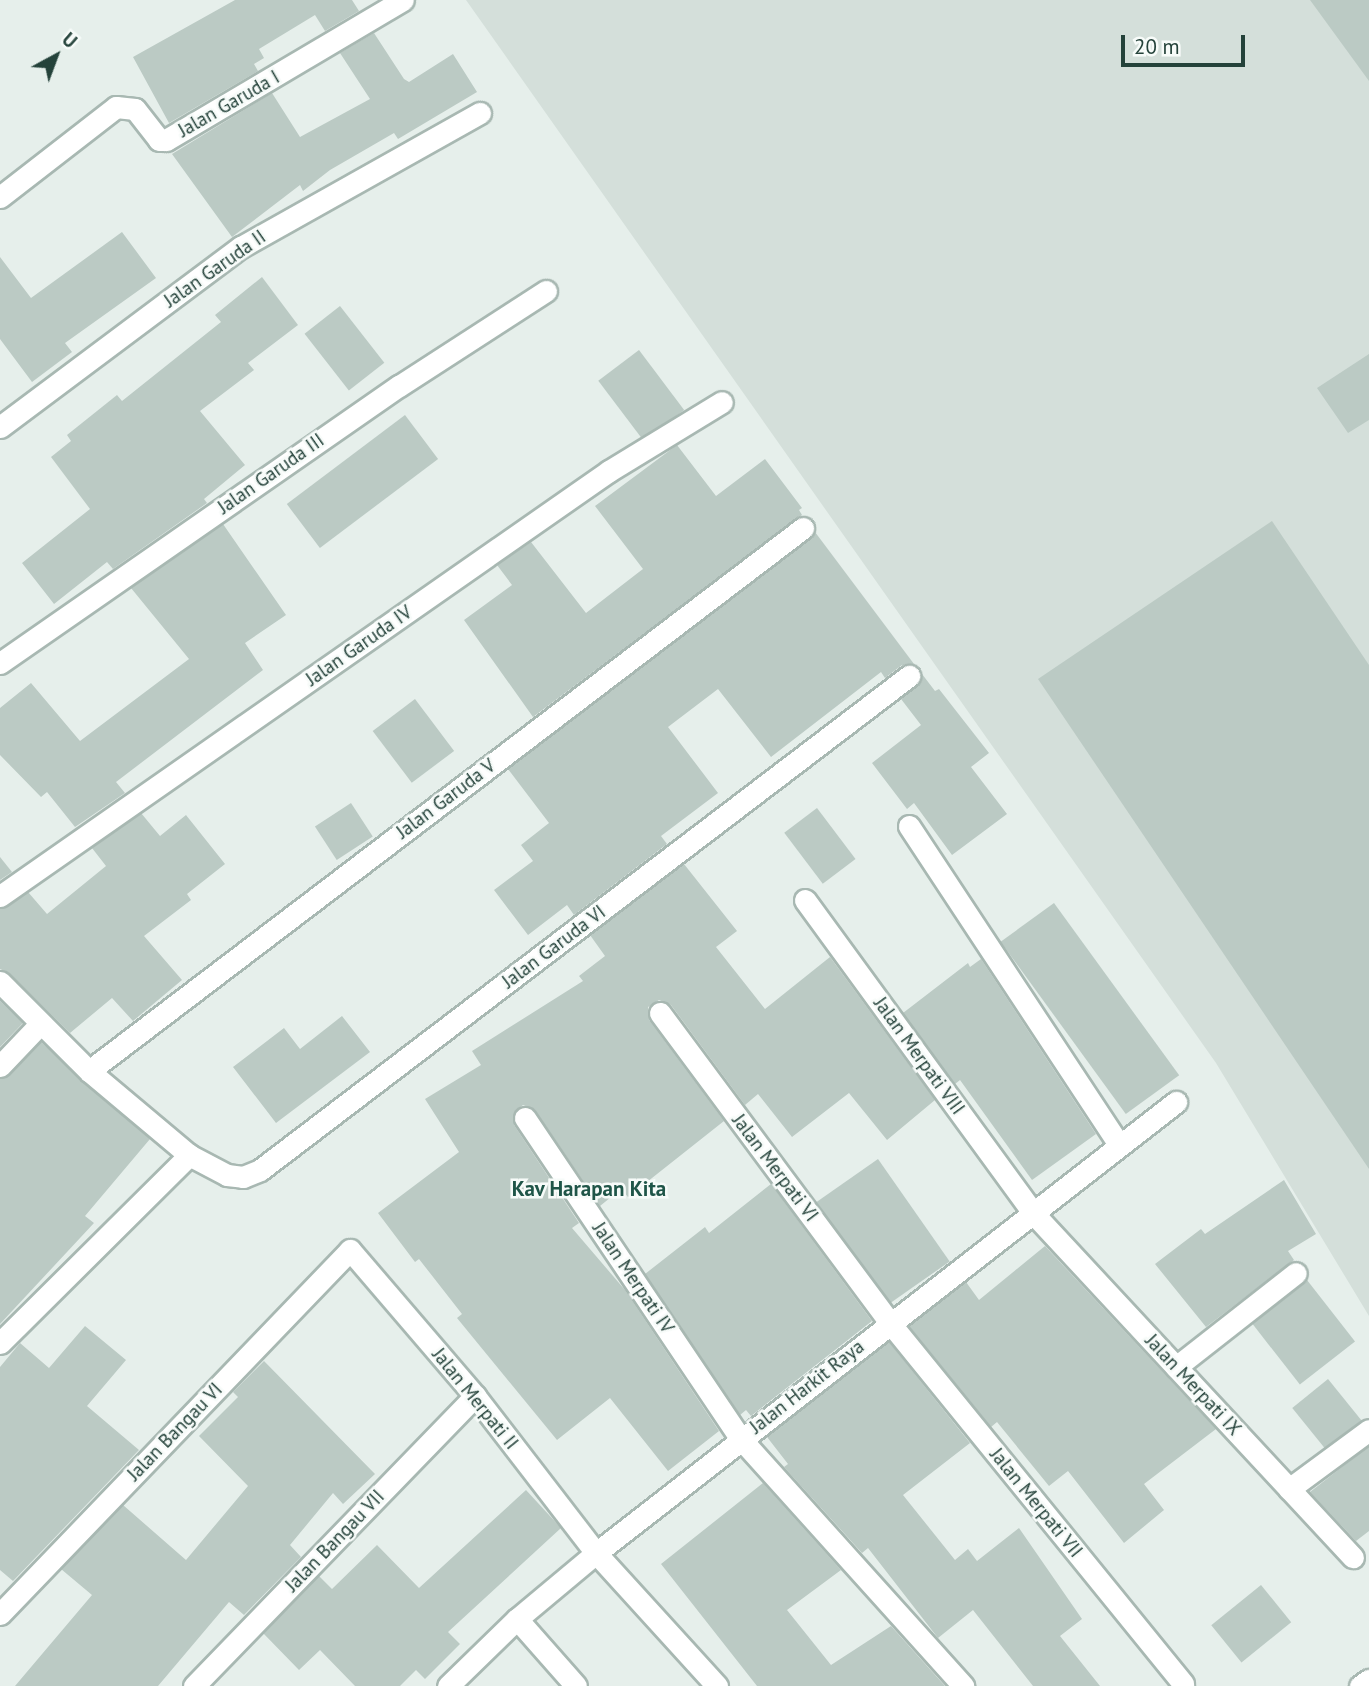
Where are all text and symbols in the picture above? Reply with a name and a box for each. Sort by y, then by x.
north arrow [21,21,91,91]
scale bar [1124,21,1248,65]
text: U [57,27,82,53]
text: 20 m [1134,33,1180,60]
street label: Jalan Garuda I [174,66,284,142]
street label: Jalan Garuda II [160,226,270,312]
street label: Jalan Garuda III [213,429,329,519]
street label: Jalan Garuda IV [302,601,416,691]
street label: Jalan Garuda V [392,754,500,844]
street label: Jalan Garuda VI [498,901,610,993]
street label: Jalan Merpati VIII [869,993,969,1119]
street label: Jalan Merpati VI [727,1110,823,1226]
district label: Kav Harapan Kita [511,1176,667,1202]
street label: Jalan Merpati IV [587,1218,679,1338]
street label: Jalan Merpati IX [1140,1330,1246,1440]
street label: Jalan Harkit Raya [745,1335,869,1439]
street label: Jalan Merpati II [427,1344,523,1454]
street label: Jalan Bangau VI [122,1378,228,1486]
street label: Jalan Merpati VII [985,1443,1087,1563]
street label: Jalan Bangau VII [281,1485,389,1597]

